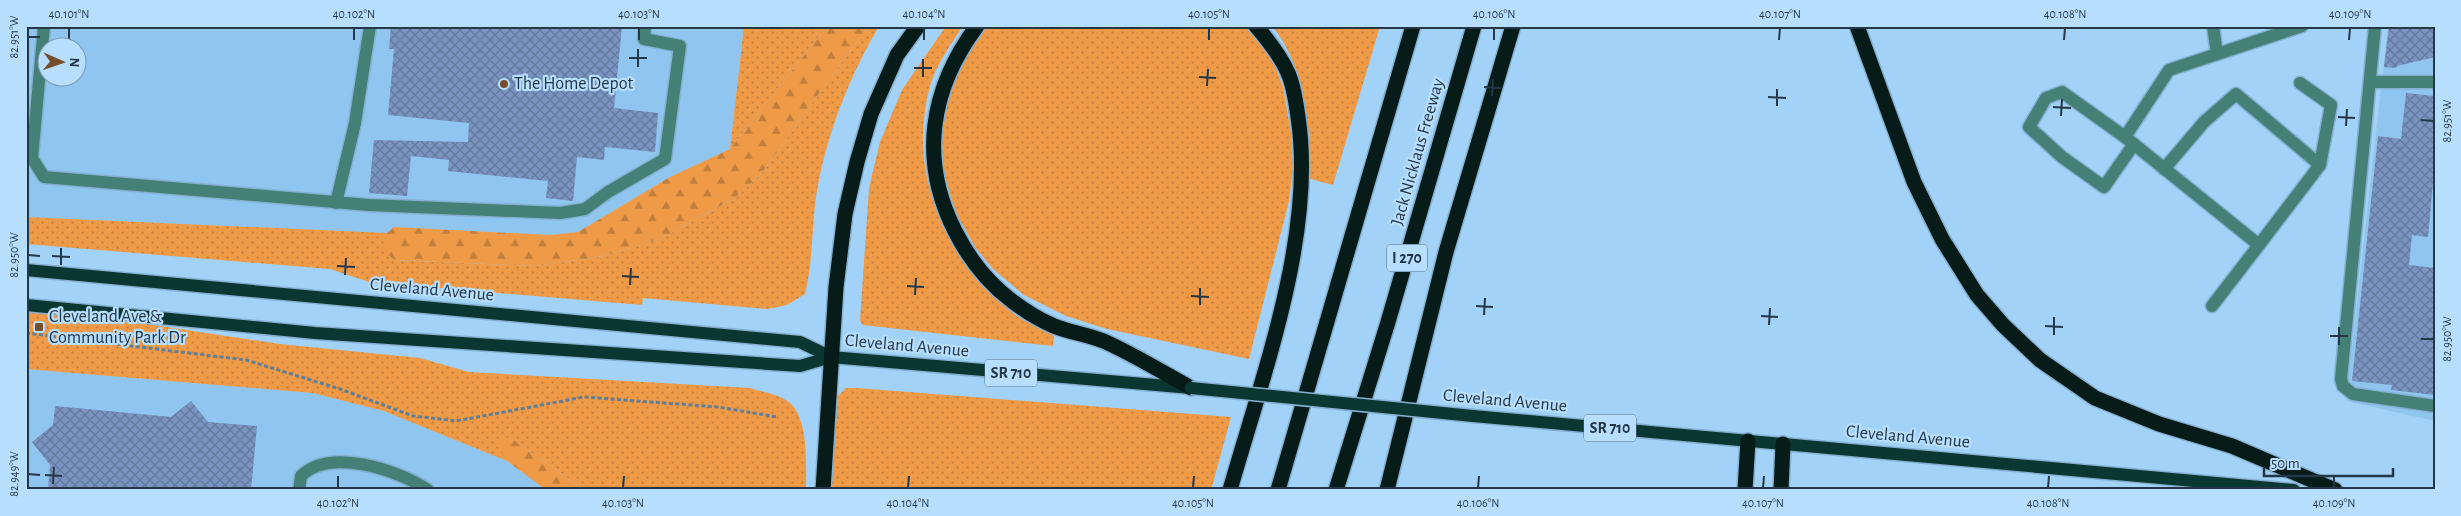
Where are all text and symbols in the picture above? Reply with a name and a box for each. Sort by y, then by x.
text: 40.101°N [48,8,90,20]
text: 40.102°N [333,8,375,20]
text: 40.103°N [618,8,660,20]
text: 40.104°N [903,8,945,20]
text: 40.105°N [1188,8,1230,20]
text: 40.106°N [1473,8,1515,20]
text: 40.107°N [1759,8,1801,20]
text: 40.108°N [2044,8,2086,20]
text: 40.109°N [2329,8,2371,20]
text: 82.951°W [8,15,20,59]
north arrow [38,38,88,88]
text: N [67,57,81,68]
place label: The Home Depot [514,75,633,93]
street label: Jack Nicklaus Freeway [1388,76,1448,228]
marker: The Home Depot [498,78,510,90]
text: 82.951°W [2441,99,2453,143]
text: 82.950°W [8,232,20,278]
road number: I 270 [1387,244,1427,272]
street label: Cleveland Avenue [369,276,495,304]
place label: Cleveland Ave & Community Park Dr [49,308,186,347]
text: 82.950°W [2441,316,2453,362]
marker: Cleveland Ave & Community Park Dr [33,321,45,333]
street label: Cleveland Avenue [844,332,970,360]
road number: SR 710 [985,359,1037,386]
street label: Cleveland Avenue [1442,387,1568,415]
road number: SR 710 [1584,414,1636,442]
street label: Cleveland Avenue [1845,423,1971,451]
scale bar [2264,446,2392,478]
text: 82.949°W [8,451,20,497]
text: 50 m [2271,456,2300,471]
text: 40.102°N [317,497,359,509]
text: 40.103°N [602,497,644,509]
text: 40.104°N [887,497,929,509]
text: 40.105°N [1172,497,1214,509]
text: 40.106°N [1457,497,1499,509]
text: 40.107°N [1742,497,1784,509]
text: 40.108°N [2027,497,2069,509]
text: 40.109°N [2313,497,2355,509]

